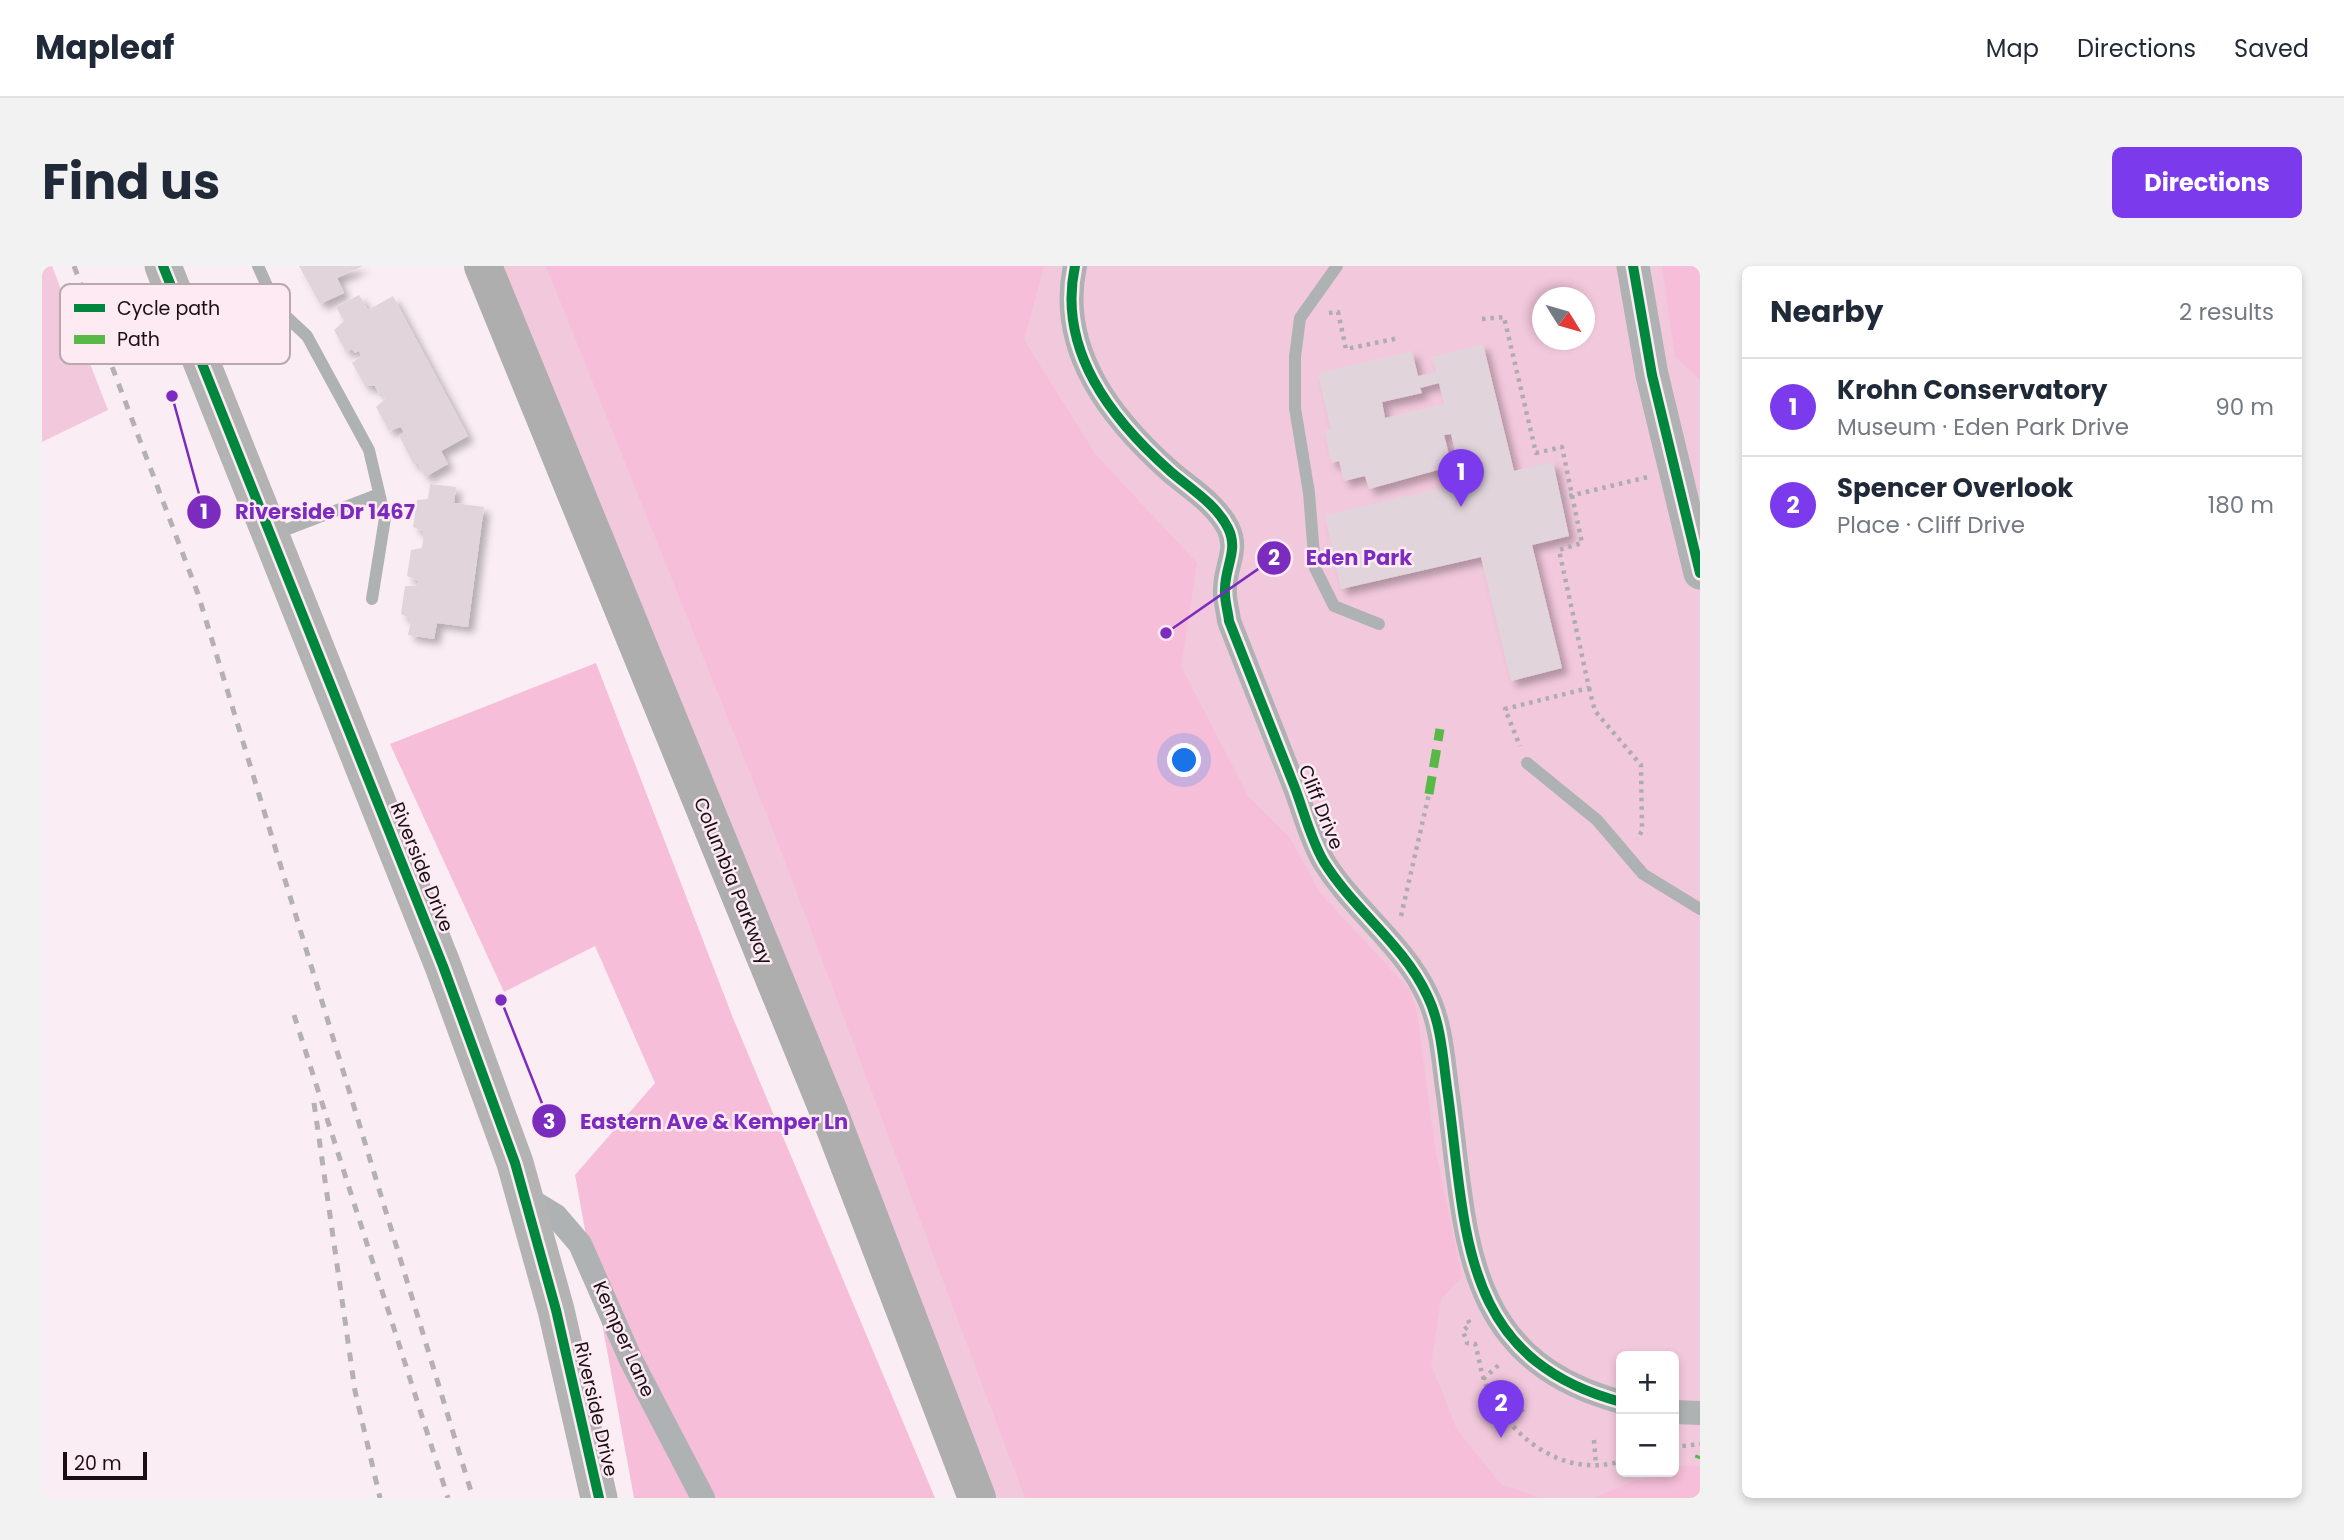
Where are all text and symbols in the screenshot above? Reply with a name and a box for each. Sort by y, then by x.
text: Mapleaf [35,24,174,71]
text: Map [1986,32,2039,65]
text: Directions [2077,32,2196,65]
text: Saved [2234,32,2309,65]
button: Directions [2112,147,2302,218]
text: Find us [42,148,220,216]
legend [60,284,290,364]
north arrow [1532,287,1595,350]
text: Nearby [1770,290,1884,333]
text: Cycle path [117,295,220,322]
text: 2 results [2179,296,2274,328]
text: Path [117,326,160,353]
text: Krohn Conservatory [1837,372,2108,408]
text: 1 [1789,391,1797,423]
text: 90 m [2215,391,2274,423]
text: Museum · Eden Park Drive [1837,411,2129,443]
pin: 1 [1438,449,1484,507]
text: Spencer Overlook [1837,470,2073,506]
text: 2 [1786,489,1800,521]
text: 180 m [2208,489,2274,521]
callout: Riverside Dr 1467 [186,491,429,533]
text: 1 [200,497,208,526]
text: Riverside Dr 1467 [235,497,415,526]
text: Place · Cliff Drive [1837,509,2025,541]
callout: Eden Park [1257,537,1426,579]
text: 2 [1268,543,1280,572]
text: Eden Park [1306,543,1412,572]
your location [1167,743,1201,777]
street label: Cliff Drive [1292,761,1350,853]
street label: Columbia Parkway [687,793,779,969]
street label: Riverside Drive [384,798,460,936]
callout: Eastern Ave & Kemper Ln [531,1100,862,1142]
text: 3 [543,1107,555,1136]
text: Eastern Ave & Kemper Ln [580,1107,848,1136]
street label: Kemper Lane [586,1277,662,1401]
street label: Riverside Drive [567,1339,625,1479]
map controls [1616,1351,1679,1477]
button: + [1616,1351,1679,1414]
pin: 2 [1478,1380,1524,1438]
button: − [1616,1414,1679,1477]
scale bar [63,1449,147,1481]
text: 20 m [74,1450,122,1477]

